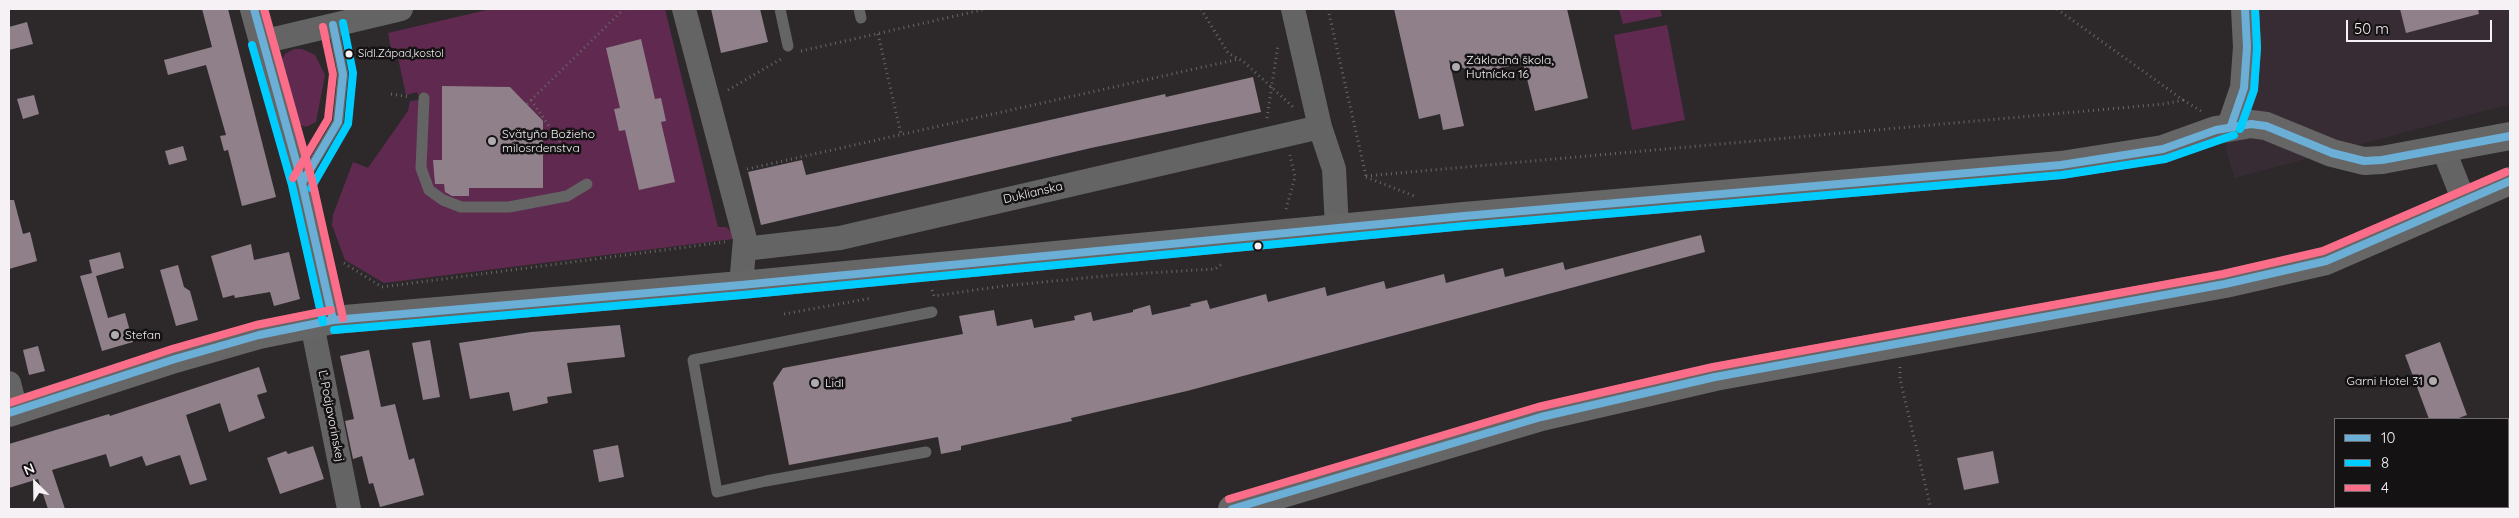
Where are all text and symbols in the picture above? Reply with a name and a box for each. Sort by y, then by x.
scale bar [2349,10,2495,42]
text: 50 m [2354,19,2389,38]
place label: Sídl.Západ,kostol [358,47,444,61]
marker: Sídl.Západ,kostol [344,49,354,59]
place label: Základná škola, Hutnícka 16 [1466,53,1554,81]
marker: Základná škola, Hutnícka 16 [1450,61,1462,73]
place label: Svätyňa Božieho milosrdenstva [502,127,595,155]
marker: Svätyňa Božieho milosrdenstva [486,135,498,147]
street label: Duklianska [1002,179,1064,207]
unlabelled marker [1253,241,1263,251]
place label: Stefan [125,328,161,342]
marker: Stefan [109,329,121,341]
street label: Ľ. Podjavorinskej [315,369,347,463]
place label: Garni Hotel 31 [2346,374,2423,388]
marker: Garni Hotel 31 [2427,375,2439,387]
place label: Lidl [825,376,844,390]
marker: Lidl [809,377,821,389]
legend [2334,418,2509,508]
text: 10 [2381,428,2395,447]
text: 8 [2381,453,2389,472]
north arrow [10,458,60,508]
text: N [21,459,37,479]
text: 4 [2381,478,2389,497]

